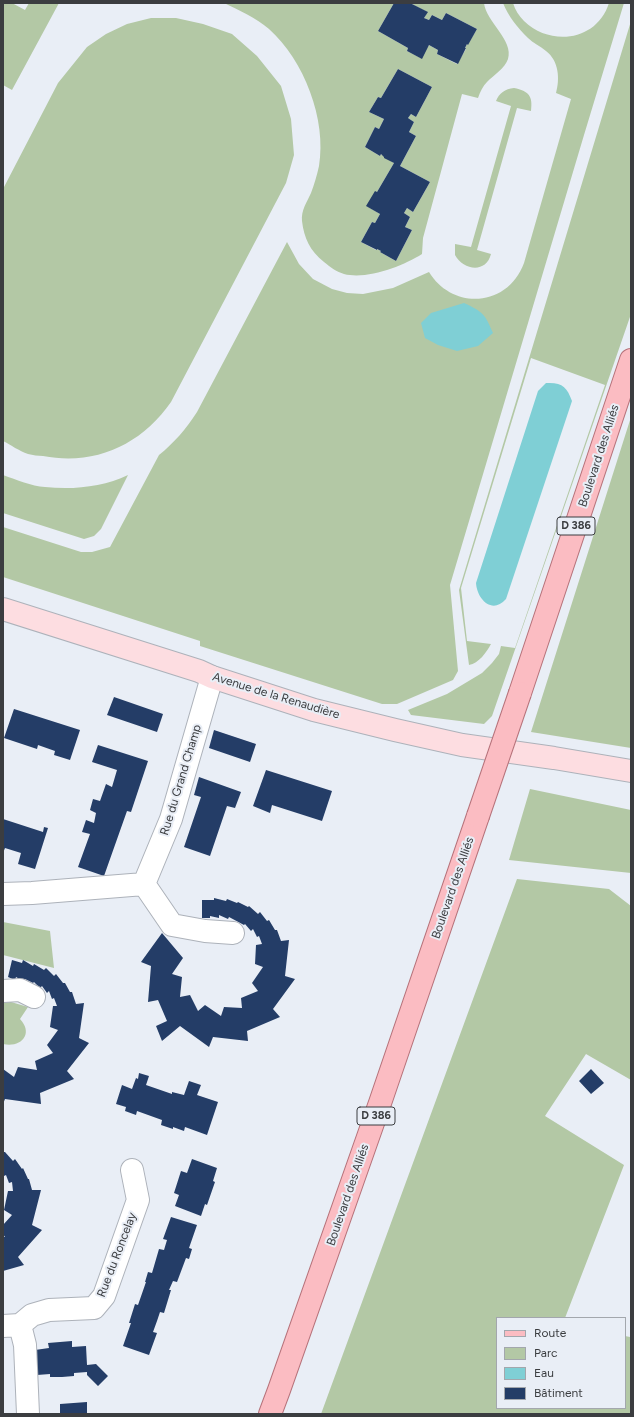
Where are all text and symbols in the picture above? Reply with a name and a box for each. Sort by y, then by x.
street label: Boulevard des Alliés [576,403,622,509]
road number: D 386 [557,517,595,535]
street label: Avenue de la Renaudière [211,670,341,722]
street label: Rue du Grand Champ [157,723,205,837]
street label: Boulevard des Alliés [429,835,477,941]
road number: D 386 [357,1107,395,1125]
street label: Boulevard des Alliés [324,1142,372,1248]
street label: Rue du Roncelay [94,1211,140,1299]
legend [496,1317,626,1409]
text: Route [534,1326,566,1340]
text: Parc [534,1346,558,1360]
text: Eau [534,1366,554,1380]
text: Bâtiment [534,1386,583,1400]

